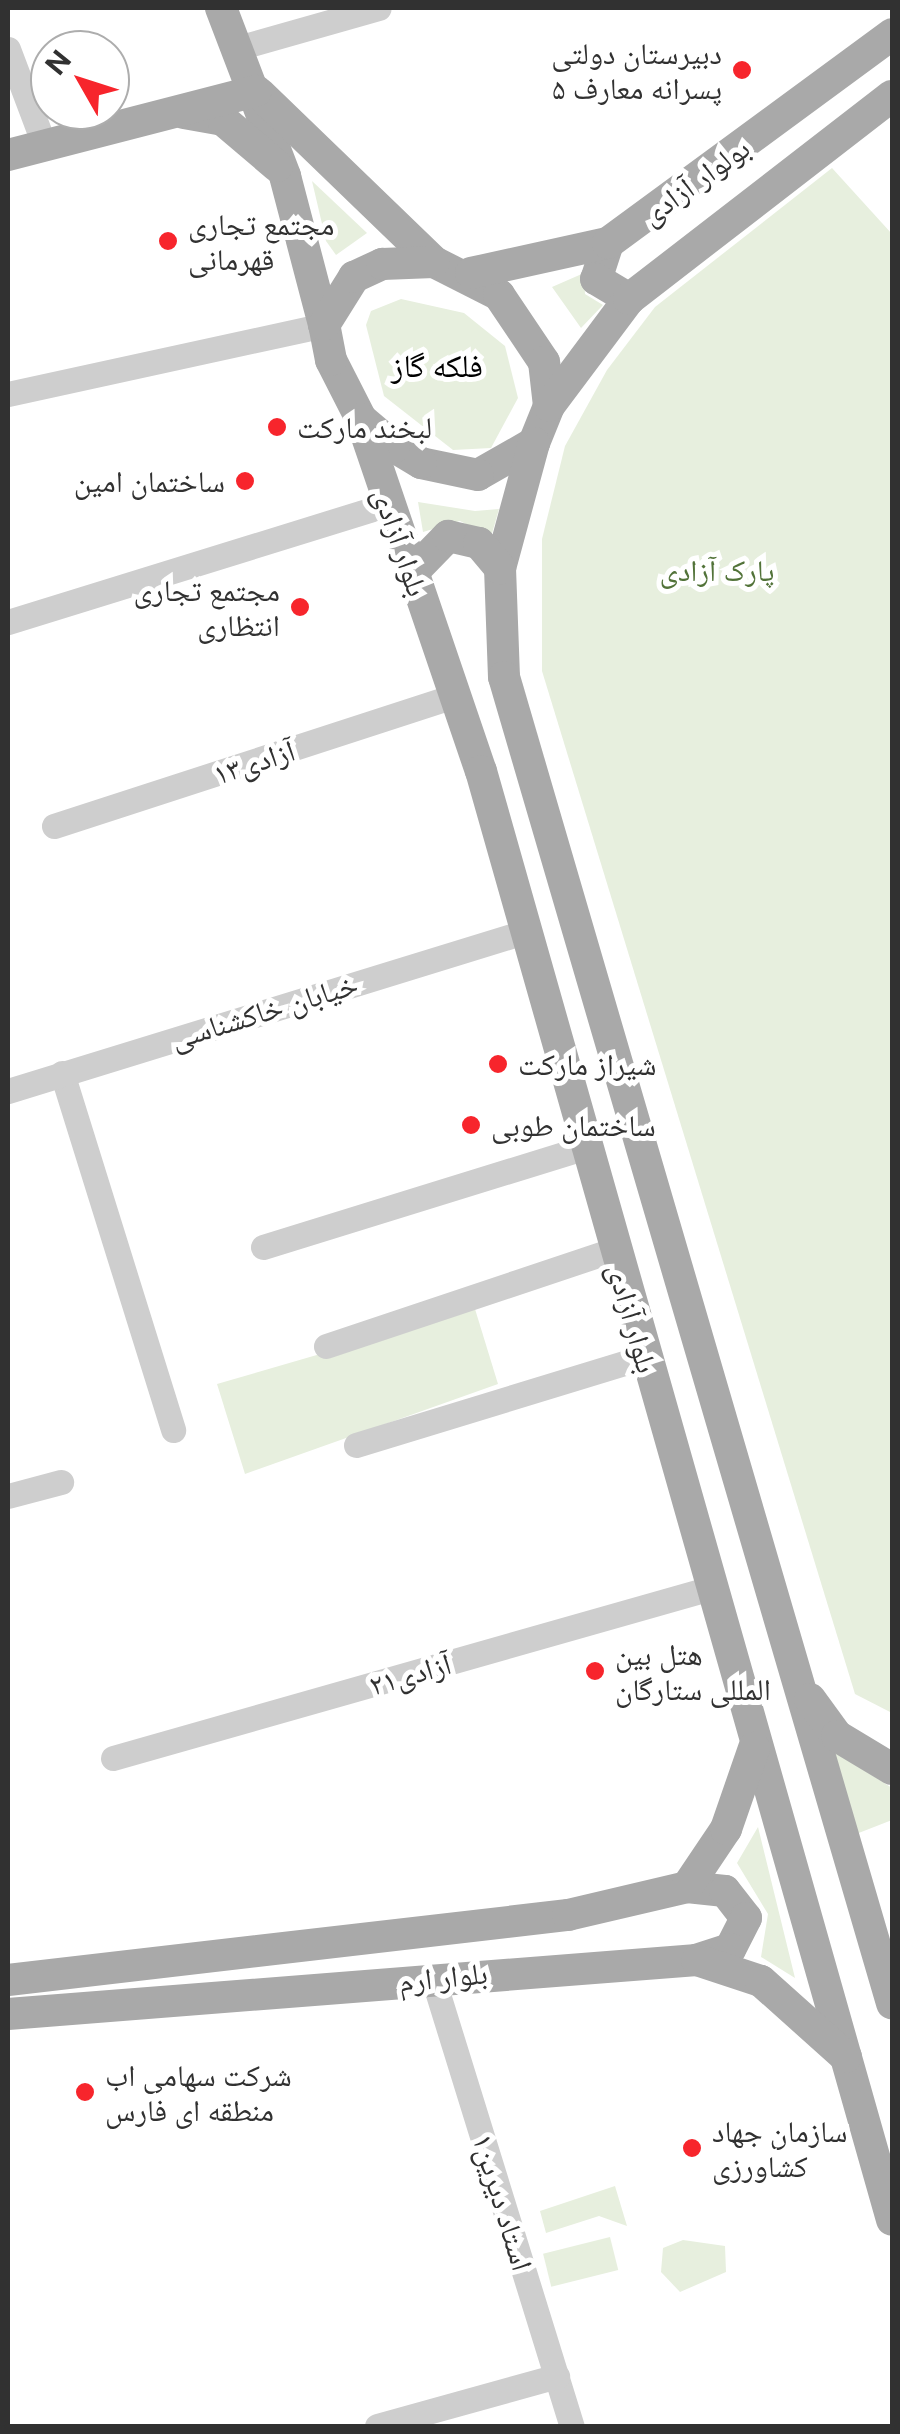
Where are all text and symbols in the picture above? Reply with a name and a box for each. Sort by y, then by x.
north arrow [30,30,130,130]
place label: دبیرستان دولتی پسرانه معارف ۵ [551,35,722,106]
text: N [38,43,78,81]
marker: دبیرستان دولتی پسرانه معارف ۵ [731,59,753,81]
street label: بولوار آزادی [634,130,756,232]
place label: مجتمع تجاری قهرمانی [188,206,334,276]
marker: مجتمع تجاری قهرمانی [157,230,179,252]
district label: فلکه گاز [391,347,483,385]
place label: لبخند مارکت [297,409,432,445]
marker: لبخند مارکت [266,416,288,438]
place label: ساختمان امین [74,463,225,499]
marker: ساختمان امین [234,470,256,492]
street label: بلوار آزادی [366,483,436,601]
park label: پارک آزادی [659,552,775,588]
place label: مجتمع تجاری انتظاری [134,572,280,642]
marker: مجتمع تجاری انتظاری [289,596,311,618]
street label: آزادی۱۳ [209,732,299,792]
street label: خیابان خاکشناسی [166,965,362,1057]
place label: شیراز مارکت [518,1046,656,1082]
marker: شیراز مارکت [487,1053,509,1075]
place label: ساختمان طوبی [491,1107,656,1143]
marker: ساختمان طوبی [460,1114,482,1136]
street label: بلوار آزادی [600,1259,666,1377]
place label: هتل بین المللی ستارگان [615,1636,771,1706]
street label: آزادی۲۱ [365,1645,455,1703]
marker: هتل بین المللی ستارگان [584,1660,606,1682]
street label: بلوار ارم [397,1954,489,2000]
place label: شرکت سهامی اب منطقه ای فارس [105,2057,292,2128]
marker: شرکت سهامی اب منطقه ای فارس [74,2081,96,2103]
place label: سازمان جهاد کشاورزی [712,2113,848,2184]
street label: استاد دیرین۱ [465,2129,541,2275]
marker: سازمان جهاد کشاورزی [681,2137,703,2159]

